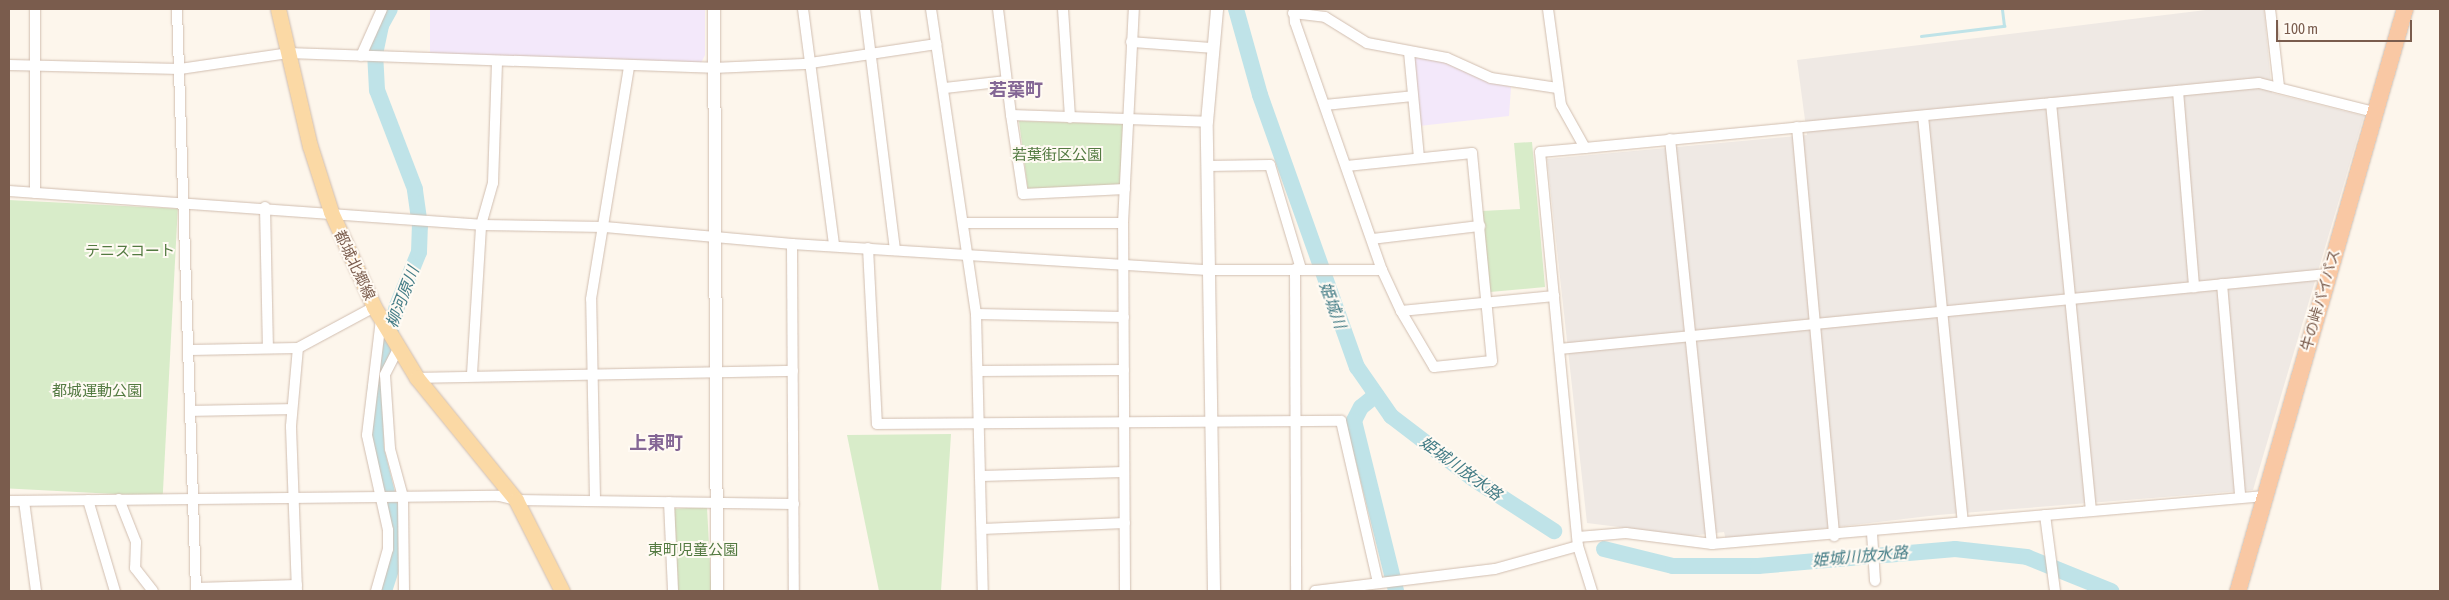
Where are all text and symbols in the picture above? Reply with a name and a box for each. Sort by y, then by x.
scale bar [2279,10,2415,42]
text: 100 m [2284,20,2318,37]
district label: 若葉町 [989,79,1043,101]
park label: 若葉街区公園 [1012,146,1102,164]
street label: 都城北郷線 [331,227,379,303]
park label: テニスコート [85,242,175,260]
street label: 牛の峠バイパス [2297,247,2343,353]
water label: 柳河原川 [382,264,422,330]
water label: 姫城川 [1316,279,1350,331]
park label: 都城運動公園 [52,382,142,400]
district label: 上東町 [629,432,683,454]
water label: 姫城川放水路 [1417,432,1505,504]
park label: 東町児童公園 [648,541,738,559]
water label: 姫城川放水路 [1811,542,1909,570]

